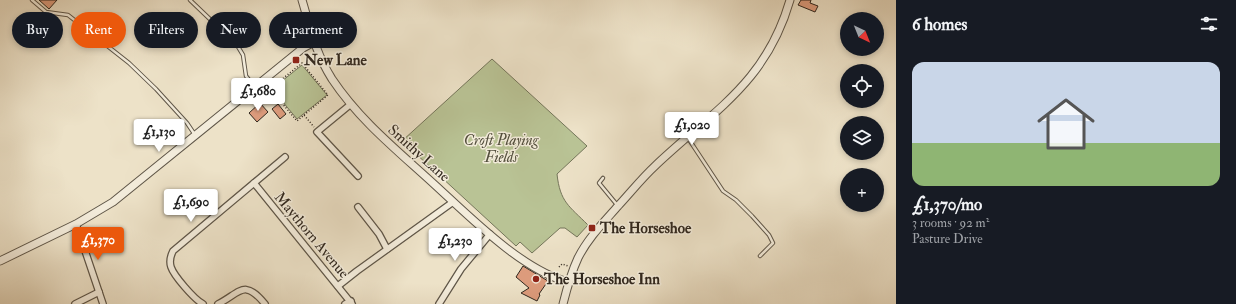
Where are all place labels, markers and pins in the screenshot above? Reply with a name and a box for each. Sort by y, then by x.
place label: New Lane [303,51,368,70]
marker: New Lane [291,55,301,65]
pin: £1,680 [225,78,291,112]
pin: £1,020 [659,112,725,146]
pin: £1,130 [126,119,192,153]
pin: £1,690 [158,189,224,223]
place label: The Horseshoe [599,219,692,238]
marker: The Horseshoe [587,223,597,233]
pin: £1,370 [65,227,131,261]
pin: £1,230 [422,228,488,262]
place label: The Horseshoe Inn [543,270,660,289]
marker: The Horseshoe Inn [531,274,541,284]

